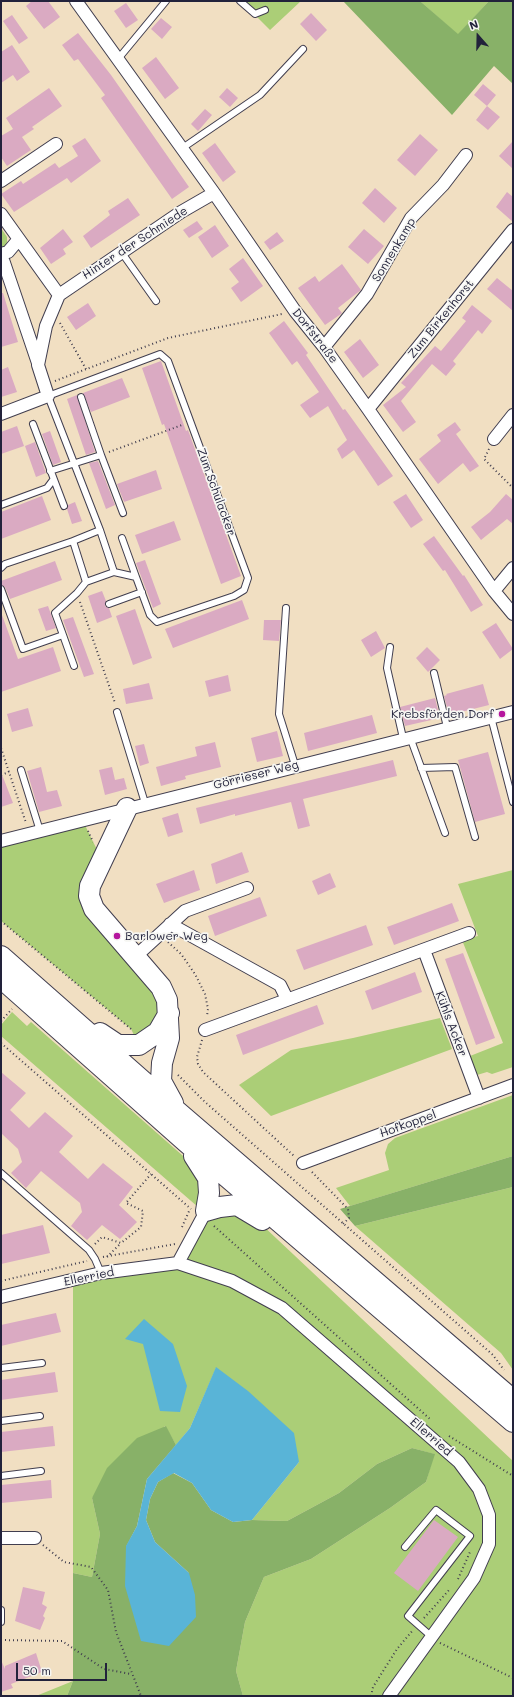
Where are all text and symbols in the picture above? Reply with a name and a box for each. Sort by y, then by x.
north arrow [458,16,498,56]
text: N [467,16,480,33]
street label: Hinter der Schmiede [80,204,190,282]
street label: Sonnenkamp [369,215,419,285]
street label: Zum Birkenhorst [405,277,477,361]
street label: Dorfstraße [289,306,341,366]
street label: Zum Schulacker [193,446,239,538]
place label: Krebsförden Dorf [391,707,494,721]
marker: Krebsförden Dorf [497,709,507,719]
street label: Görrieser Weg [212,757,300,793]
place label: Barlower Weg [125,929,208,943]
marker: Barlower Weg [112,931,122,941]
street label: Kühls Acker [432,989,470,1059]
street label: Hofkoppel [378,1107,438,1141]
street label: Ellerried [63,1265,115,1289]
street label: Ellerried [407,1415,455,1459]
scale bar [18,1655,109,1681]
text: 50 m [23,1662,51,1678]

